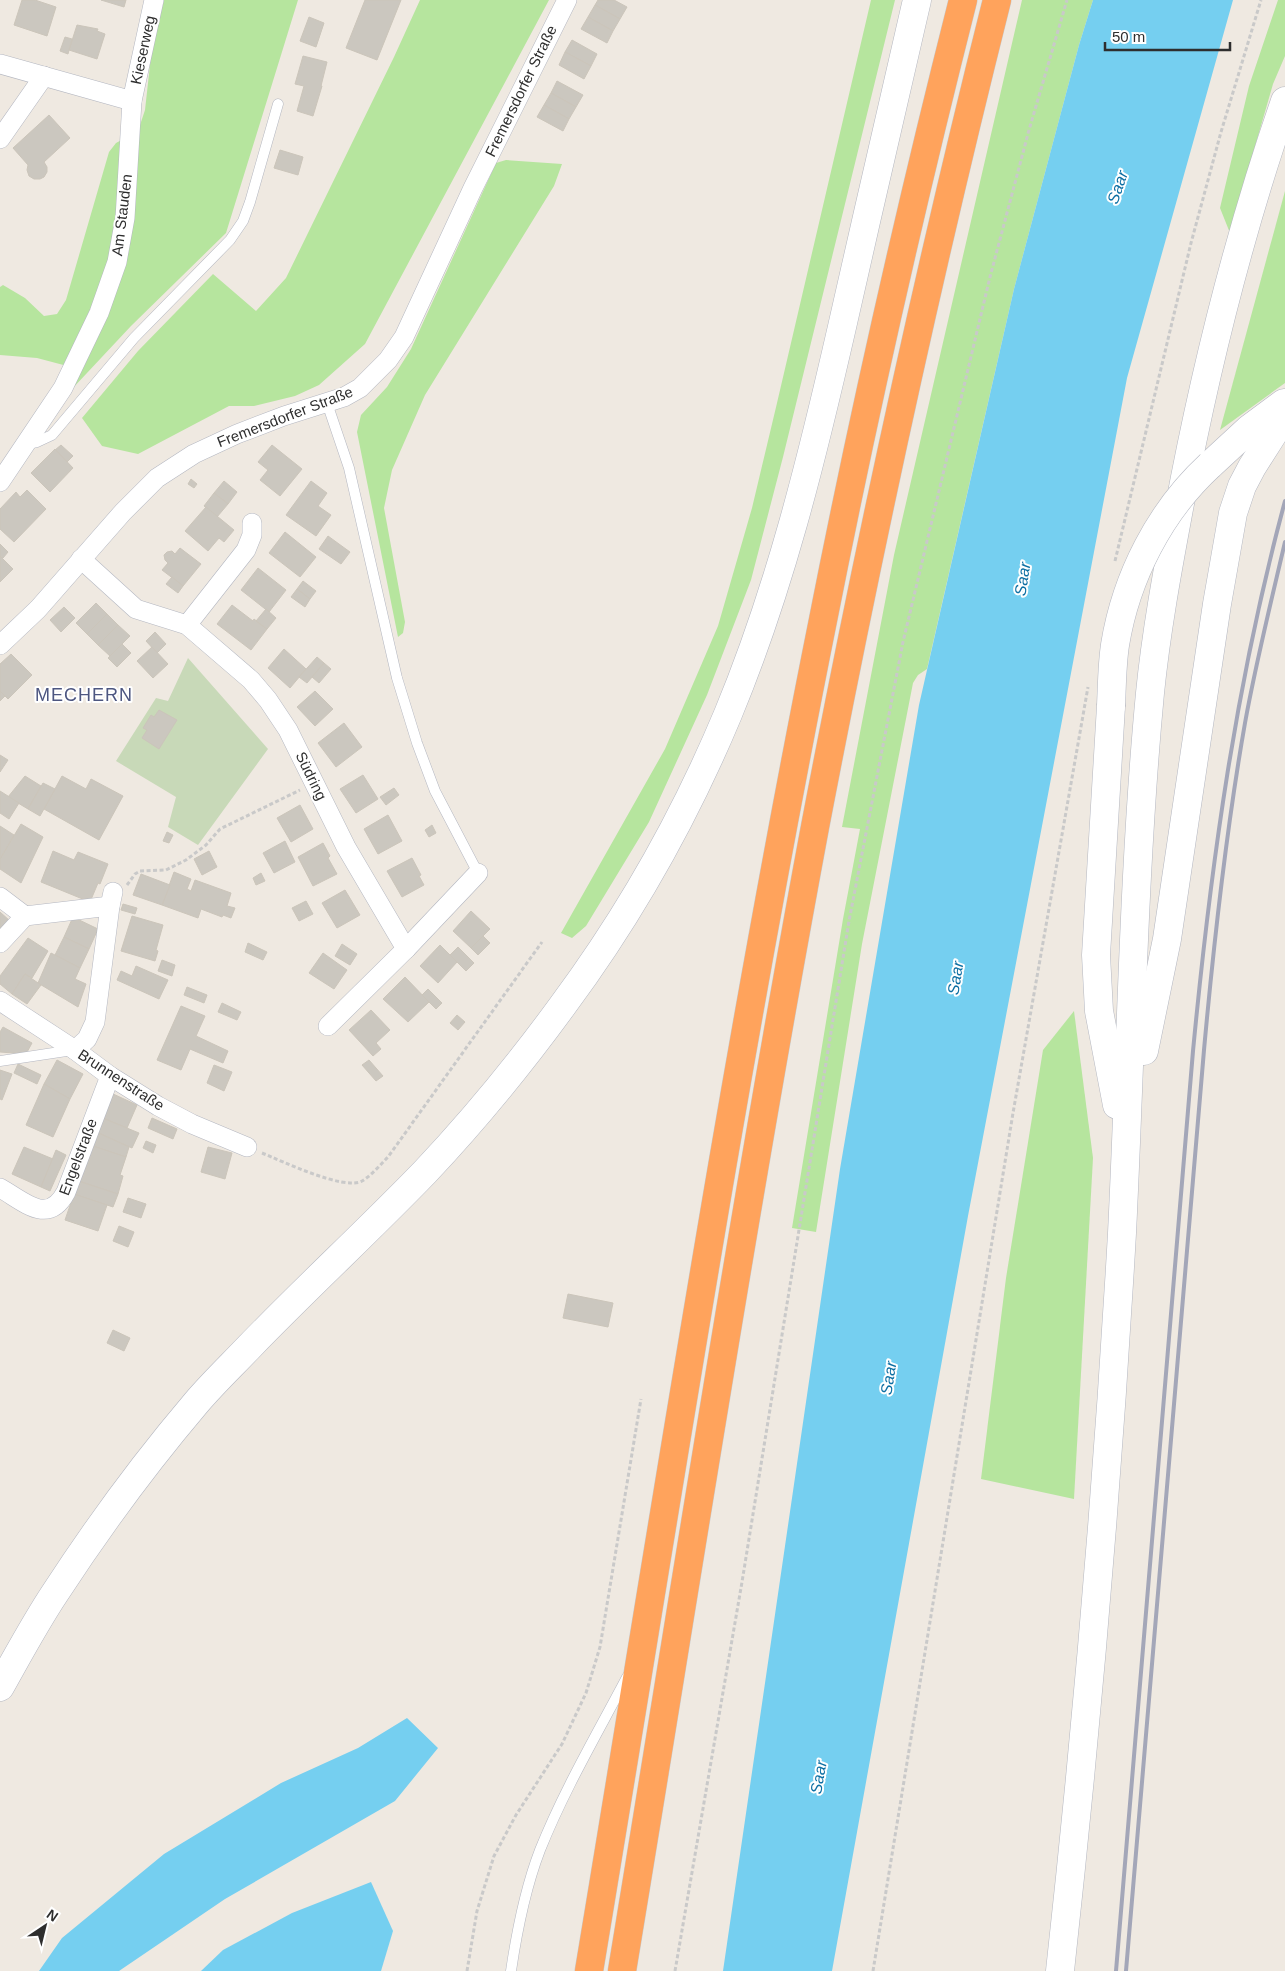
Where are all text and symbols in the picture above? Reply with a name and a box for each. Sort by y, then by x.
street label: Kieserweg [127,14,158,86]
scale bar [1105,20,1230,52]
street label: Fremersdorfer Straße [481,22,560,159]
text: 50 m [1112,28,1145,45]
water label: Saar [1104,168,1131,206]
street label: Am Stauden [108,173,135,257]
street label: Fremersdorfer Straße [214,383,355,450]
water label: Saar [1011,560,1034,597]
district label: MECHERN [35,685,133,705]
street label: Südring [292,749,330,803]
water label: Saar [944,959,967,996]
street label: Brunnenstraße [75,1045,168,1114]
street label: Engelstraße [55,1116,100,1198]
water label: Saar [877,1359,900,1396]
water label: Saar [807,1758,830,1795]
north arrow [20,1901,70,1951]
text: N [44,1906,61,1925]

